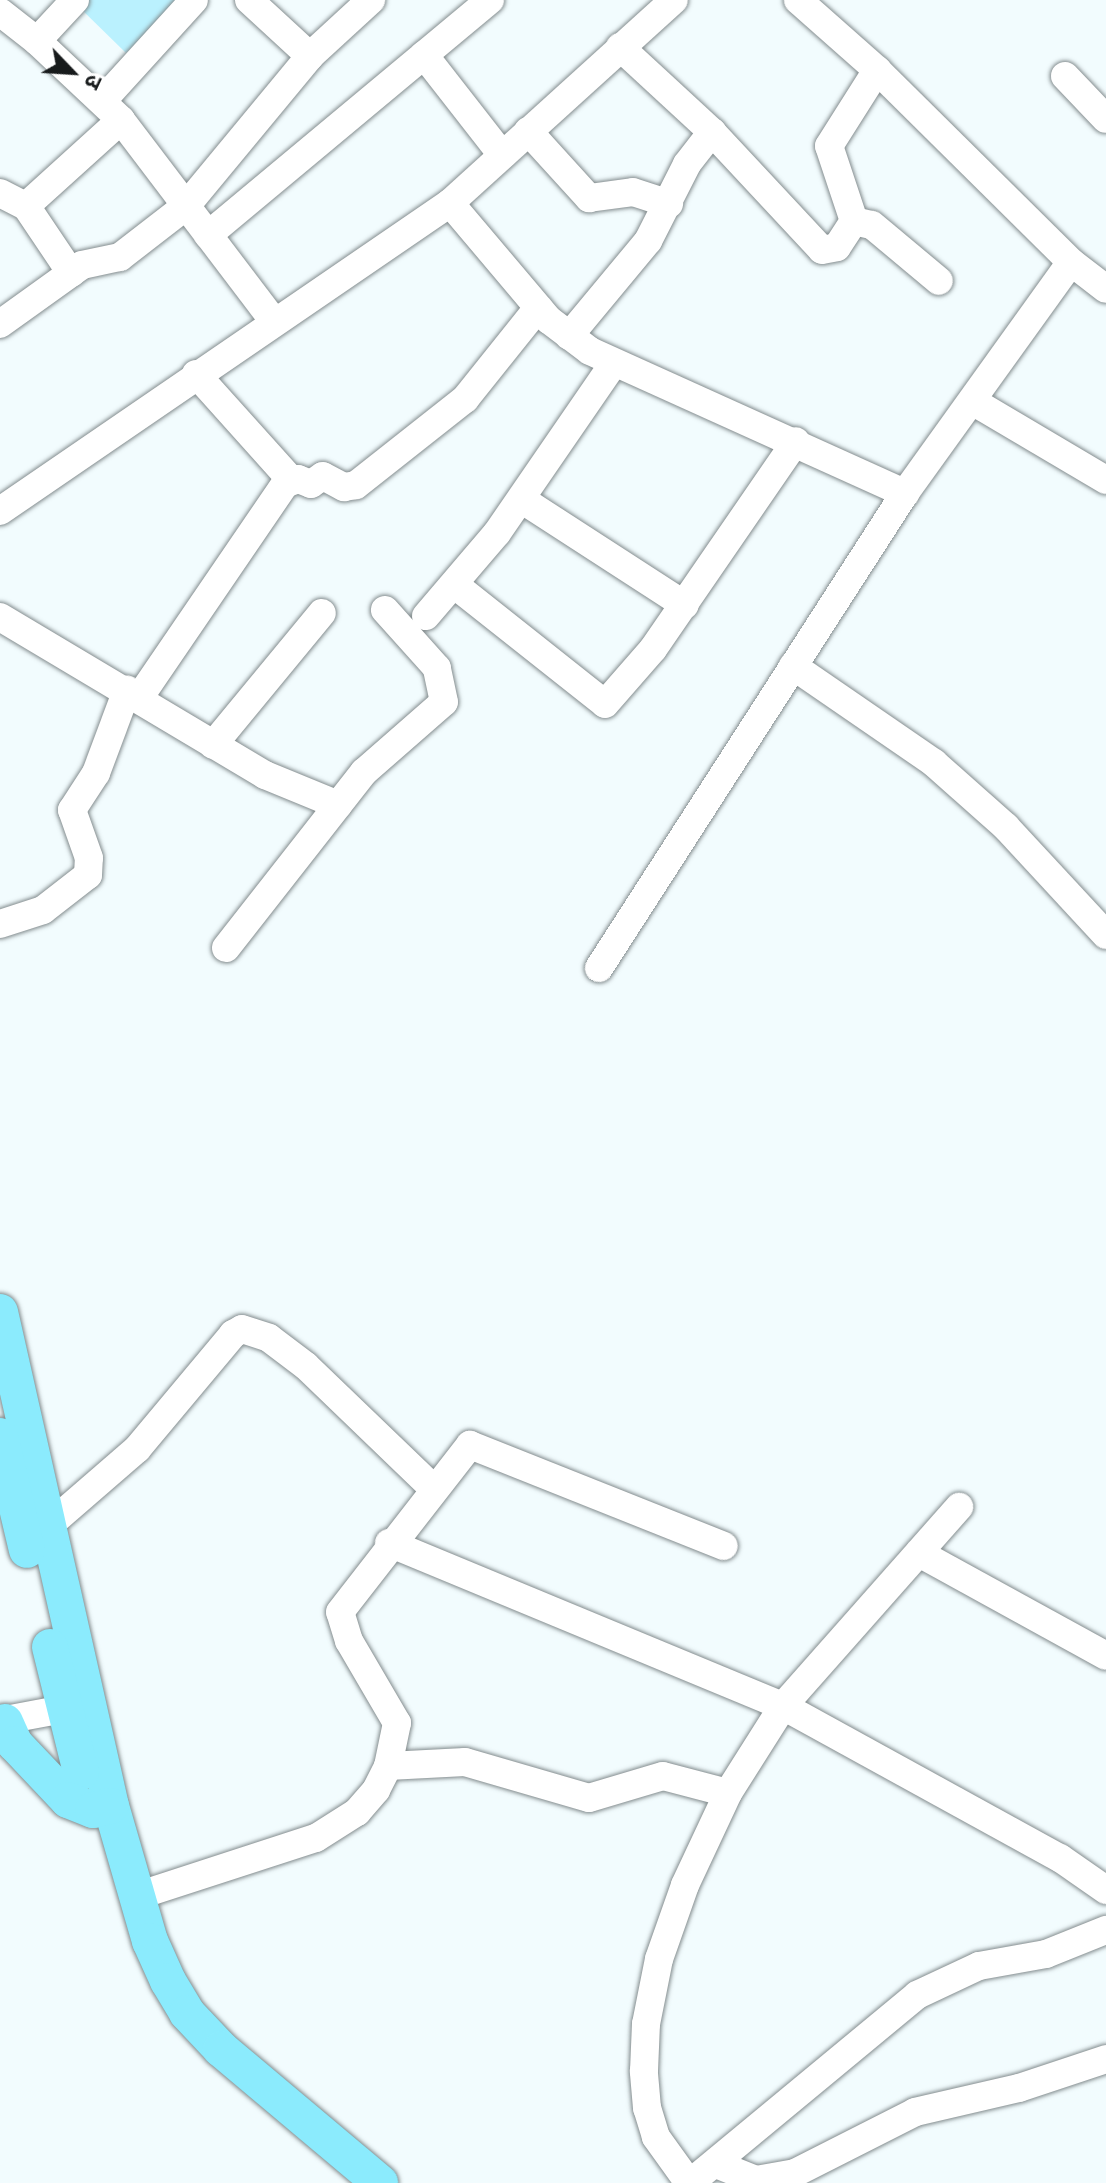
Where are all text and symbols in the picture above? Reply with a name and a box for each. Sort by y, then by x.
north arrow [32,32,112,112]
text: उ [78,70,110,94]

